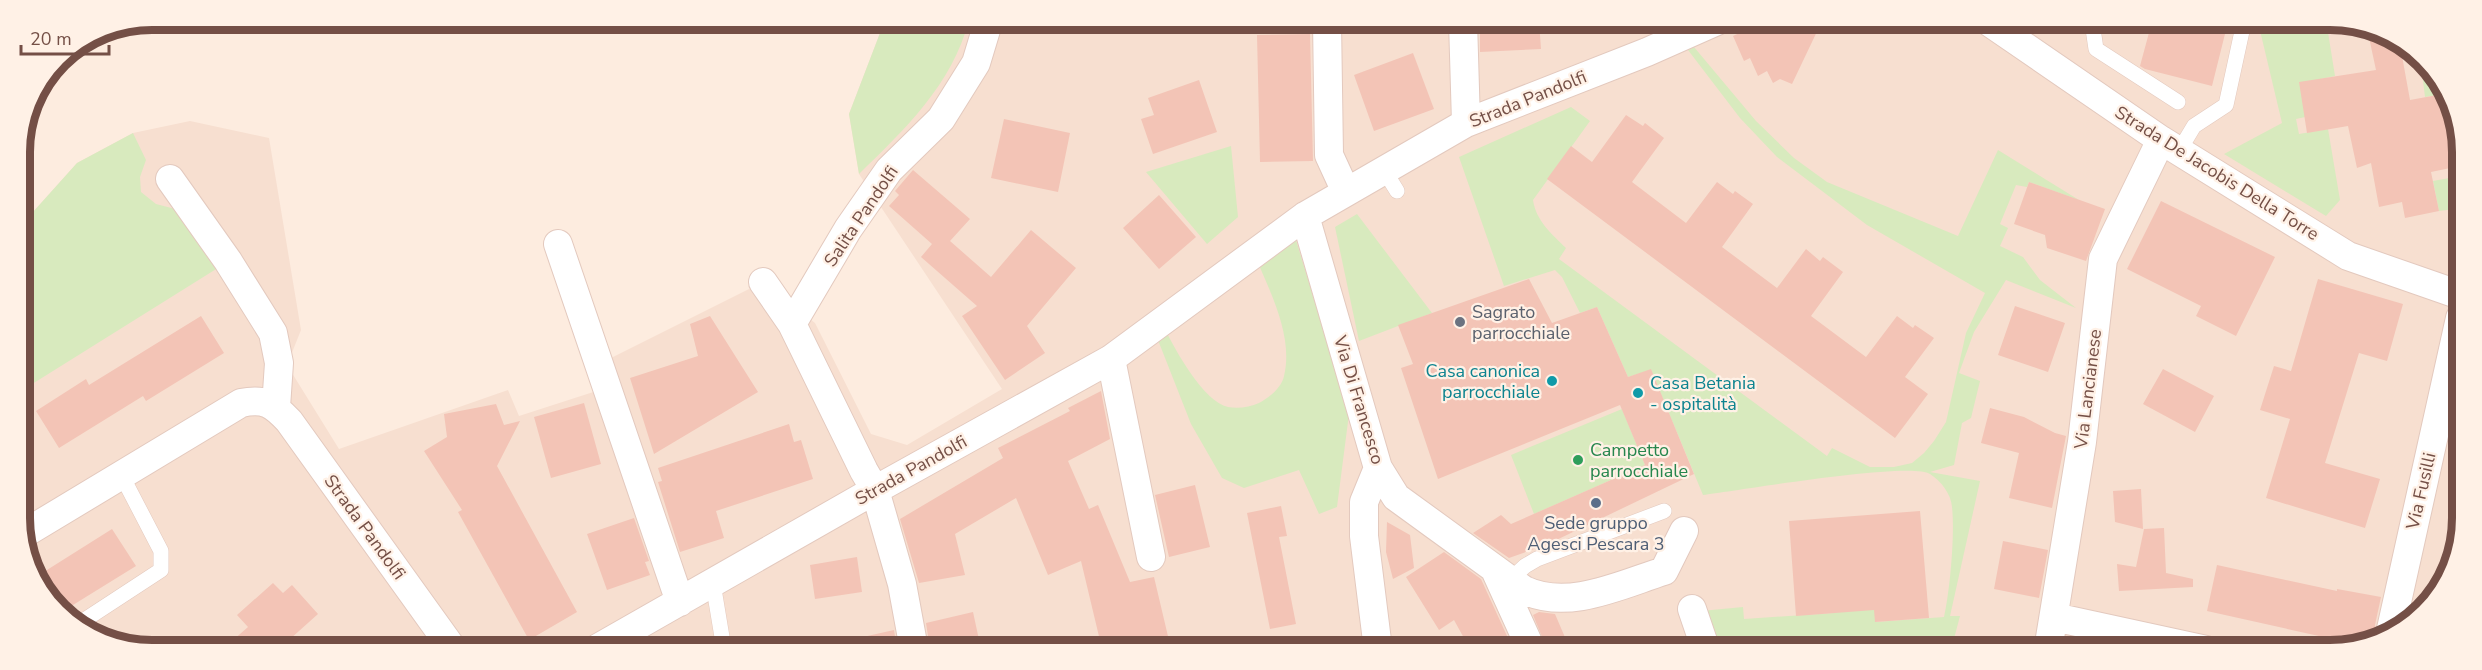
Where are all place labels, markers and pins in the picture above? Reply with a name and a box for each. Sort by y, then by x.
place label: Sagrato parrocchiale [1472,300,1570,345]
marker: Sagrato parrocchiale [1453,315,1467,329]
place label: Casa canonica parrocchiale [1426,359,1540,404]
place label: Casa Betania - ospitalità [1650,371,1756,416]
marker: Casa canonica parrocchiale [1545,374,1559,388]
marker: Casa Betania - ospitalità [1631,386,1645,400]
place label: Campetto parrocchiale [1590,438,1688,483]
marker: Campetto parrocchiale [1571,453,1585,467]
marker: Sede gruppo Agesci Pescara 3 [1589,496,1603,510]
place label: Sede gruppo Agesci Pescara 3 [1527,511,1665,556]

